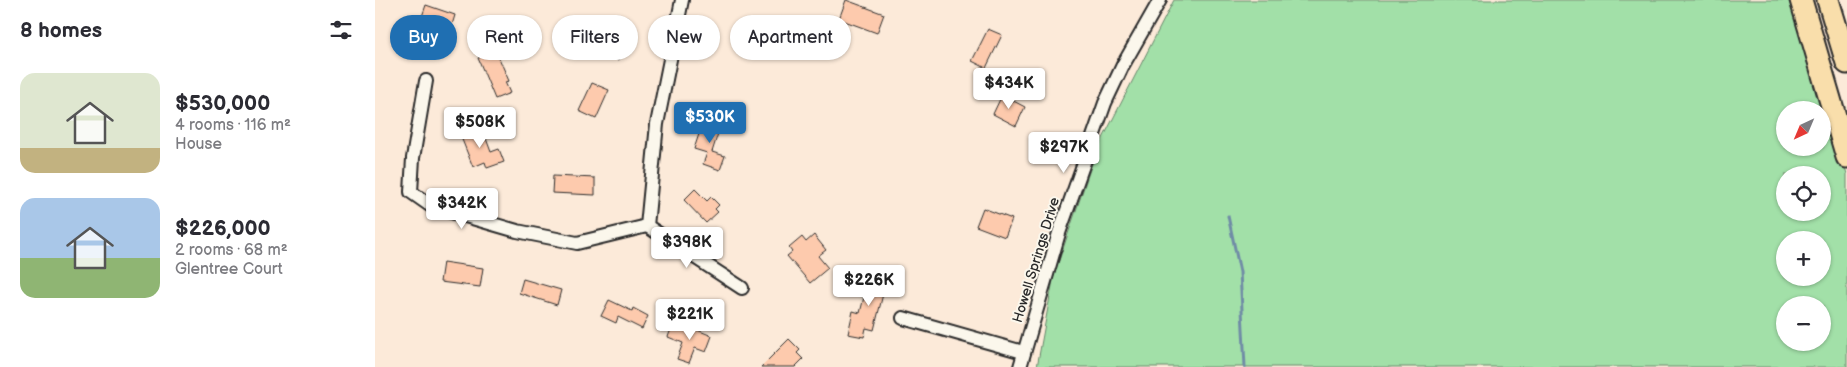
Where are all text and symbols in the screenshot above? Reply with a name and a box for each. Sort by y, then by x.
chip: Buy [390,15,457,60]
chip: Rent [467,15,542,60]
chip: Filters [552,15,638,60]
chip: New [648,15,720,60]
chip: Apartment [730,15,851,60]
icon: filters [327,16,355,44]
text: 8 homes [20,18,102,43]
pin: $434K [974,68,1044,110]
text: $434K [984,74,1034,93]
text: $530,000 [175,91,270,116]
icon: home [60,93,120,153]
north arrow [1776,101,1831,156]
map controls [1776,101,1831,351]
pin: $530K [675,102,745,144]
pin: $508K [445,106,515,149]
text: $530K [685,108,735,127]
text: $508K [455,113,505,132]
text: 4 rooms · 116 m² [175,116,291,135]
pin: $297K [1029,132,1099,174]
text: House [175,135,222,154]
text: $297K [1039,138,1089,157]
button: locate [1776,166,1831,221]
pin: $342K [427,188,497,230]
text: $342K [437,194,487,213]
street label: Howell Springs Drive [1009,195,1063,325]
text: $226,000 [175,216,271,241]
icon: home [60,218,120,278]
pin: $398K [652,226,722,269]
button: + [1776,231,1831,286]
text: $398K [662,233,712,252]
text: 2 rooms · 68 m² [175,241,288,260]
text: Glentree Court [175,260,283,279]
pin: $226K [834,264,904,307]
text: $226K [844,271,894,290]
button: − [1776,296,1831,351]
pin: $221K [655,298,725,341]
text: $221K [667,305,714,324]

